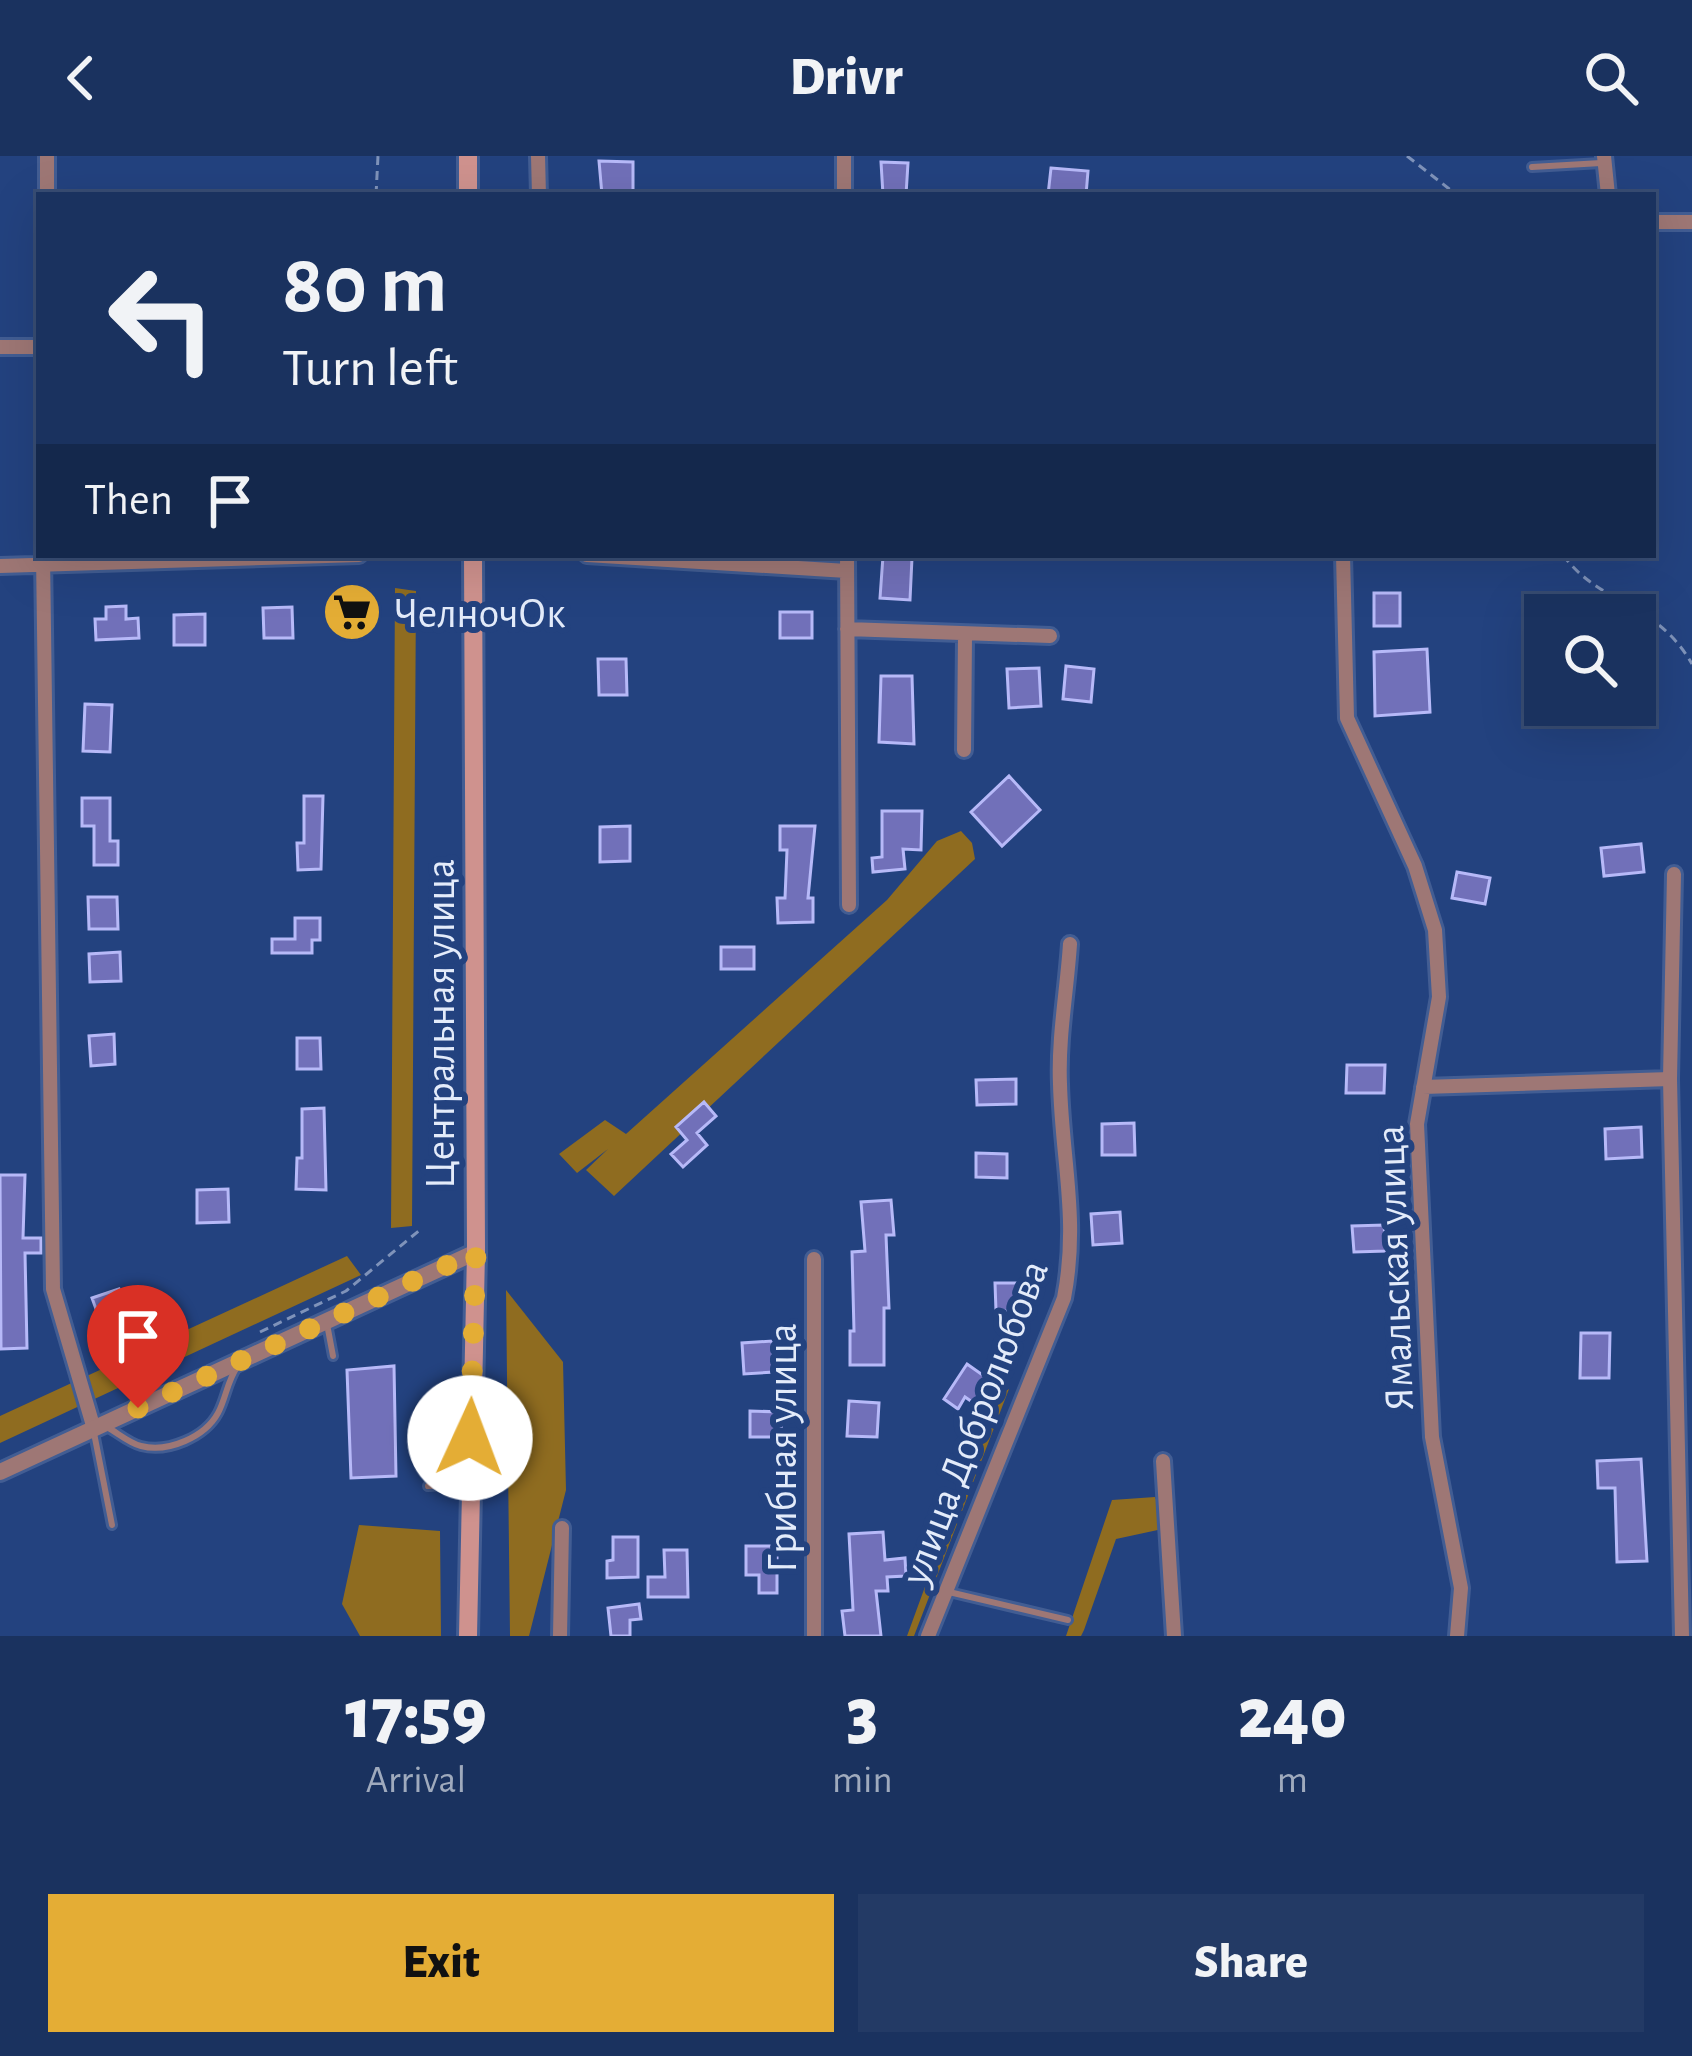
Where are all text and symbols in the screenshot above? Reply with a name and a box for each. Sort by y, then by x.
icon: back [48,45,114,111]
icon: search [1578,45,1644,111]
text: Drivr [789,51,903,105]
icon: left [84,240,240,396]
text: 80 m [282,244,448,328]
text: Turn left [282,342,458,396]
icon: arrive [197,468,263,534]
text: Then [84,478,173,523]
supermarket icon: ЧелночОк [321,581,383,643]
place label: ЧелночОк [394,593,566,635]
map controls [1524,594,1656,726]
button: search [1524,594,1656,726]
street label: Центральная улица [420,859,462,1189]
street label: Ямальская улица [1369,1124,1421,1412]
street label: улица Добролюбова [893,1255,1056,1592]
pin [87,1285,189,1408]
icon: arrive [105,1303,171,1369]
street label: Грибная улица [762,1323,804,1573]
position arrow [407,1375,533,1501]
text: 17:59 [345,1679,487,1751]
text: 3 [846,1679,878,1751]
text: 240 [1238,1679,1347,1751]
text: Arrival [366,1761,466,1800]
text: min [832,1761,893,1800]
text: m [1277,1761,1308,1800]
button: Exit [48,1894,834,2032]
button: Share [858,1894,1644,2032]

